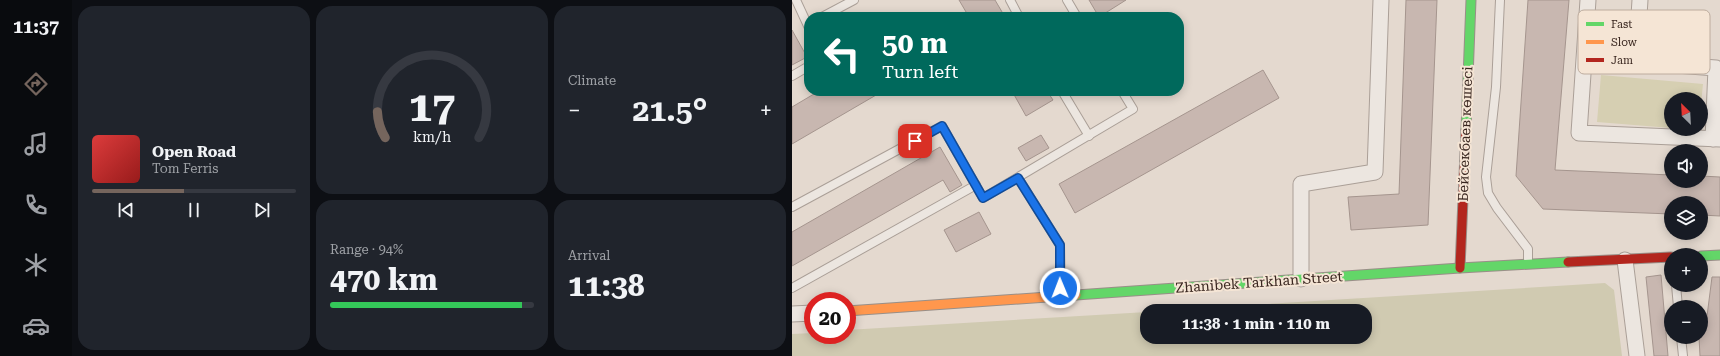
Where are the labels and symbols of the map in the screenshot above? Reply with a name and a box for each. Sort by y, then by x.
legend [1578,10,1710,74]
text: Fast [1611,18,1632,31]
text: Slow [1611,36,1638,49]
text: Jam [1611,54,1633,67]
street label: Бейсекбаев көшесі [1455,66,1475,202]
north arrow [1664,92,1708,136]
pin [898,124,932,158]
position arrow [1039,267,1081,309]
street label: Zhanibek Tarkhan Street [1175,268,1343,296]
speed limit sign: 20 [804,292,856,344]

